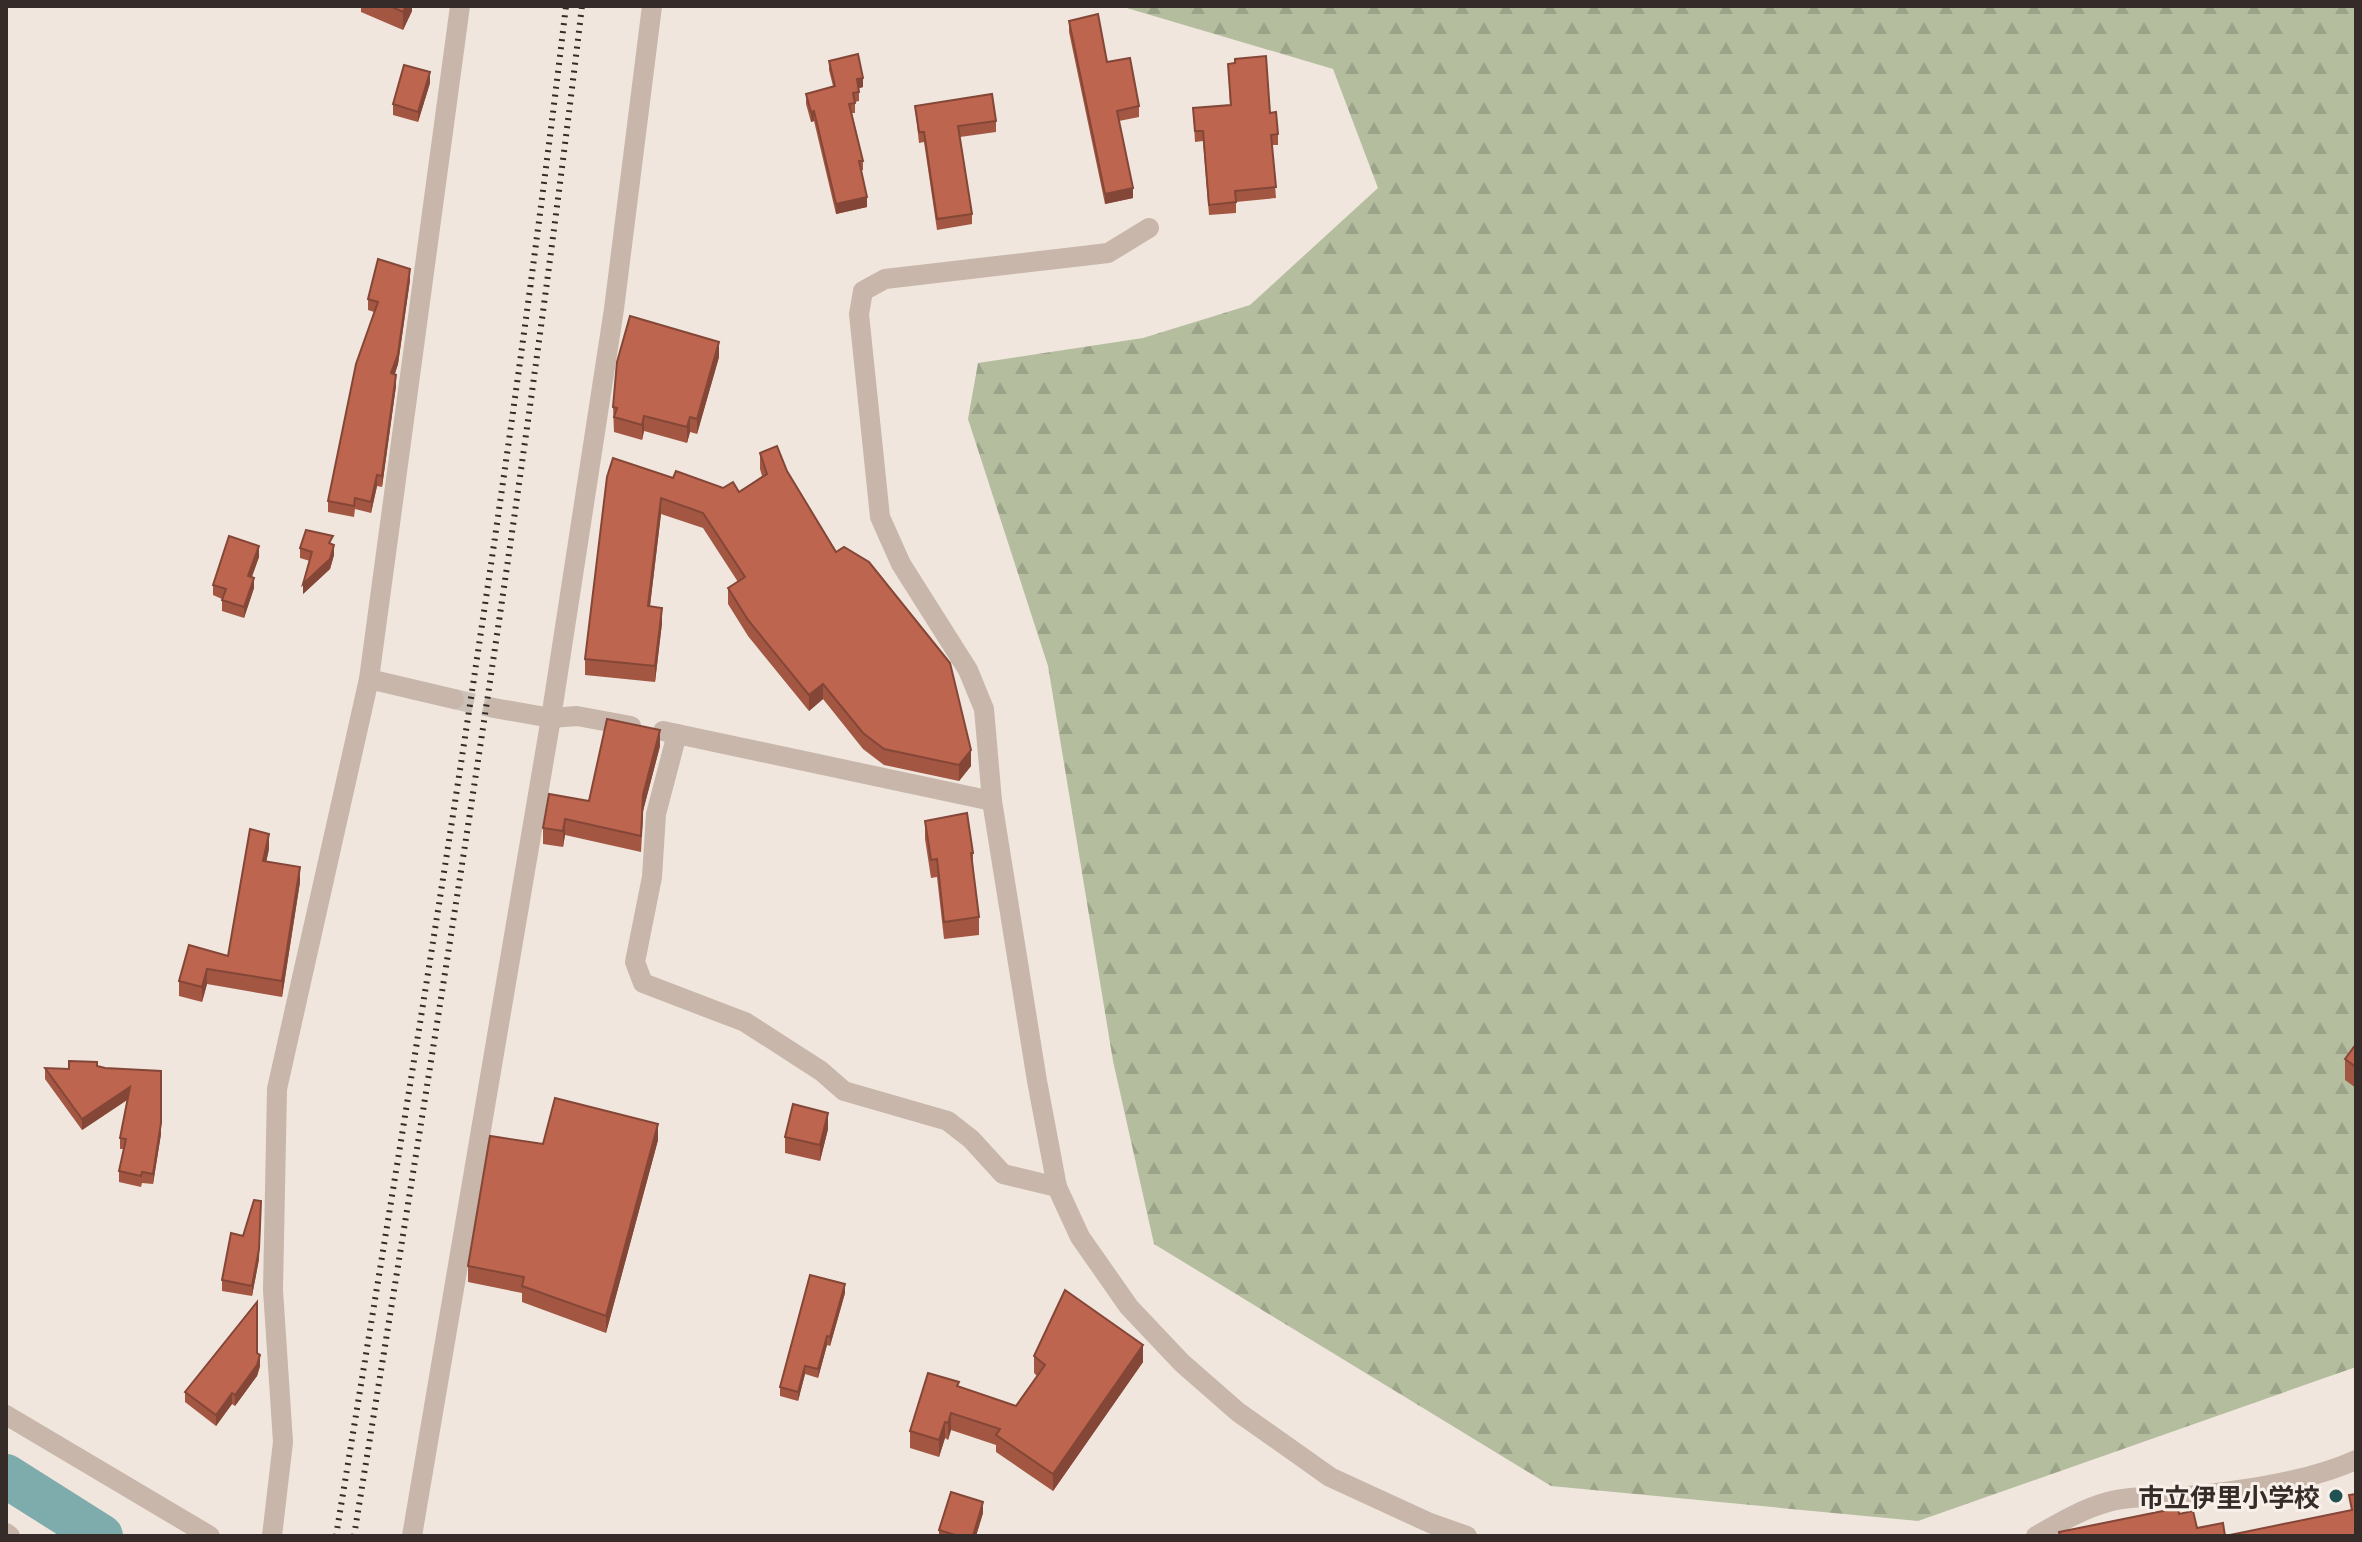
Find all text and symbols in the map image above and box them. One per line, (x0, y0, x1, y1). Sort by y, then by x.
place label: 市立伊里小学校 (2138, 1481, 2320, 1512)
marker: 市立伊里小学校 (2327, 1487, 2345, 1505)

